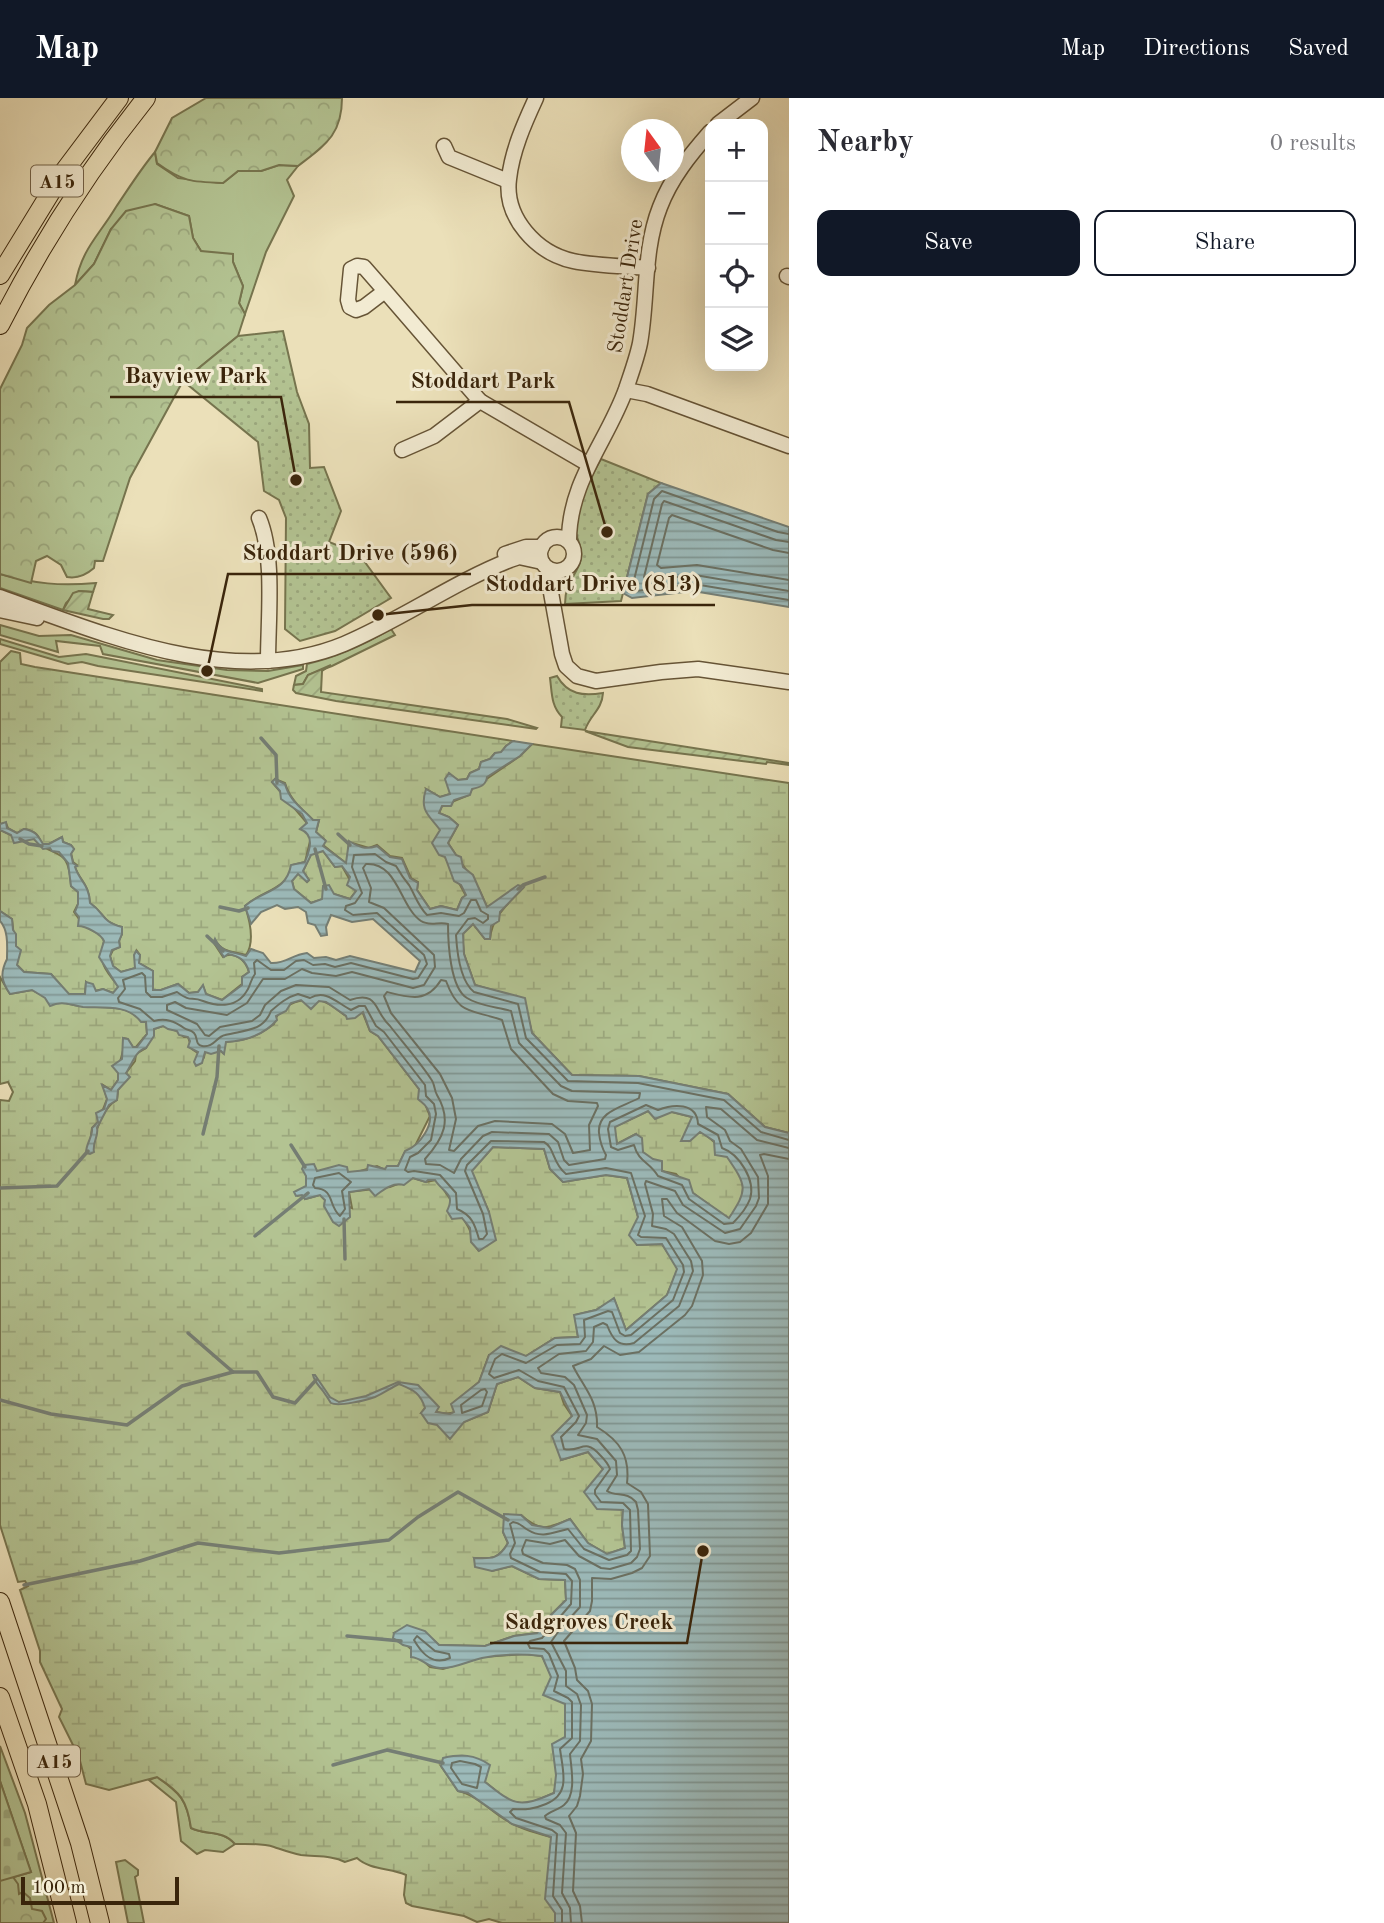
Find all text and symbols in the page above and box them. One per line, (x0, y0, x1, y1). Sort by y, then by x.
text: Map (35, 33, 99, 66)
text: Map (1061, 37, 1105, 61)
text: Directions (1143, 37, 1250, 61)
text: Saved (1288, 37, 1349, 61)
north arrow (621, 119, 684, 182)
map controls (705, 119, 768, 371)
button: + (705, 119, 768, 182)
text: Nearby (817, 128, 914, 158)
text: 0 results (1270, 132, 1356, 155)
road number: A15 (31, 166, 83, 197)
button: − (705, 182, 768, 245)
button: Save (817, 210, 1080, 276)
button: Share (1094, 210, 1356, 276)
street label: Stoddart Drive (606, 218, 647, 355)
button: locate (705, 245, 768, 308)
button: layers (705, 308, 768, 371)
callout: Bayview Park (110, 353, 281, 397)
callout: Stoddart Park (396, 358, 569, 402)
text: Bayview Park (124, 365, 268, 388)
text: Stoddart Park (410, 370, 556, 393)
callout: Stoddart Drive (596) (228, 530, 471, 574)
text: Stoddart Drive (596) (242, 542, 458, 565)
callout: Stoddart Drive (813) (472, 561, 715, 605)
text: Stoddart Drive (813) (485, 573, 701, 596)
callout: Sadgroves Creek (490, 1599, 687, 1643)
text: Sadgroves Creek (504, 1611, 674, 1634)
road number: A15 (28, 1746, 80, 1777)
scale bar (21, 1874, 178, 1906)
text: 100 m (32, 1879, 85, 1898)

